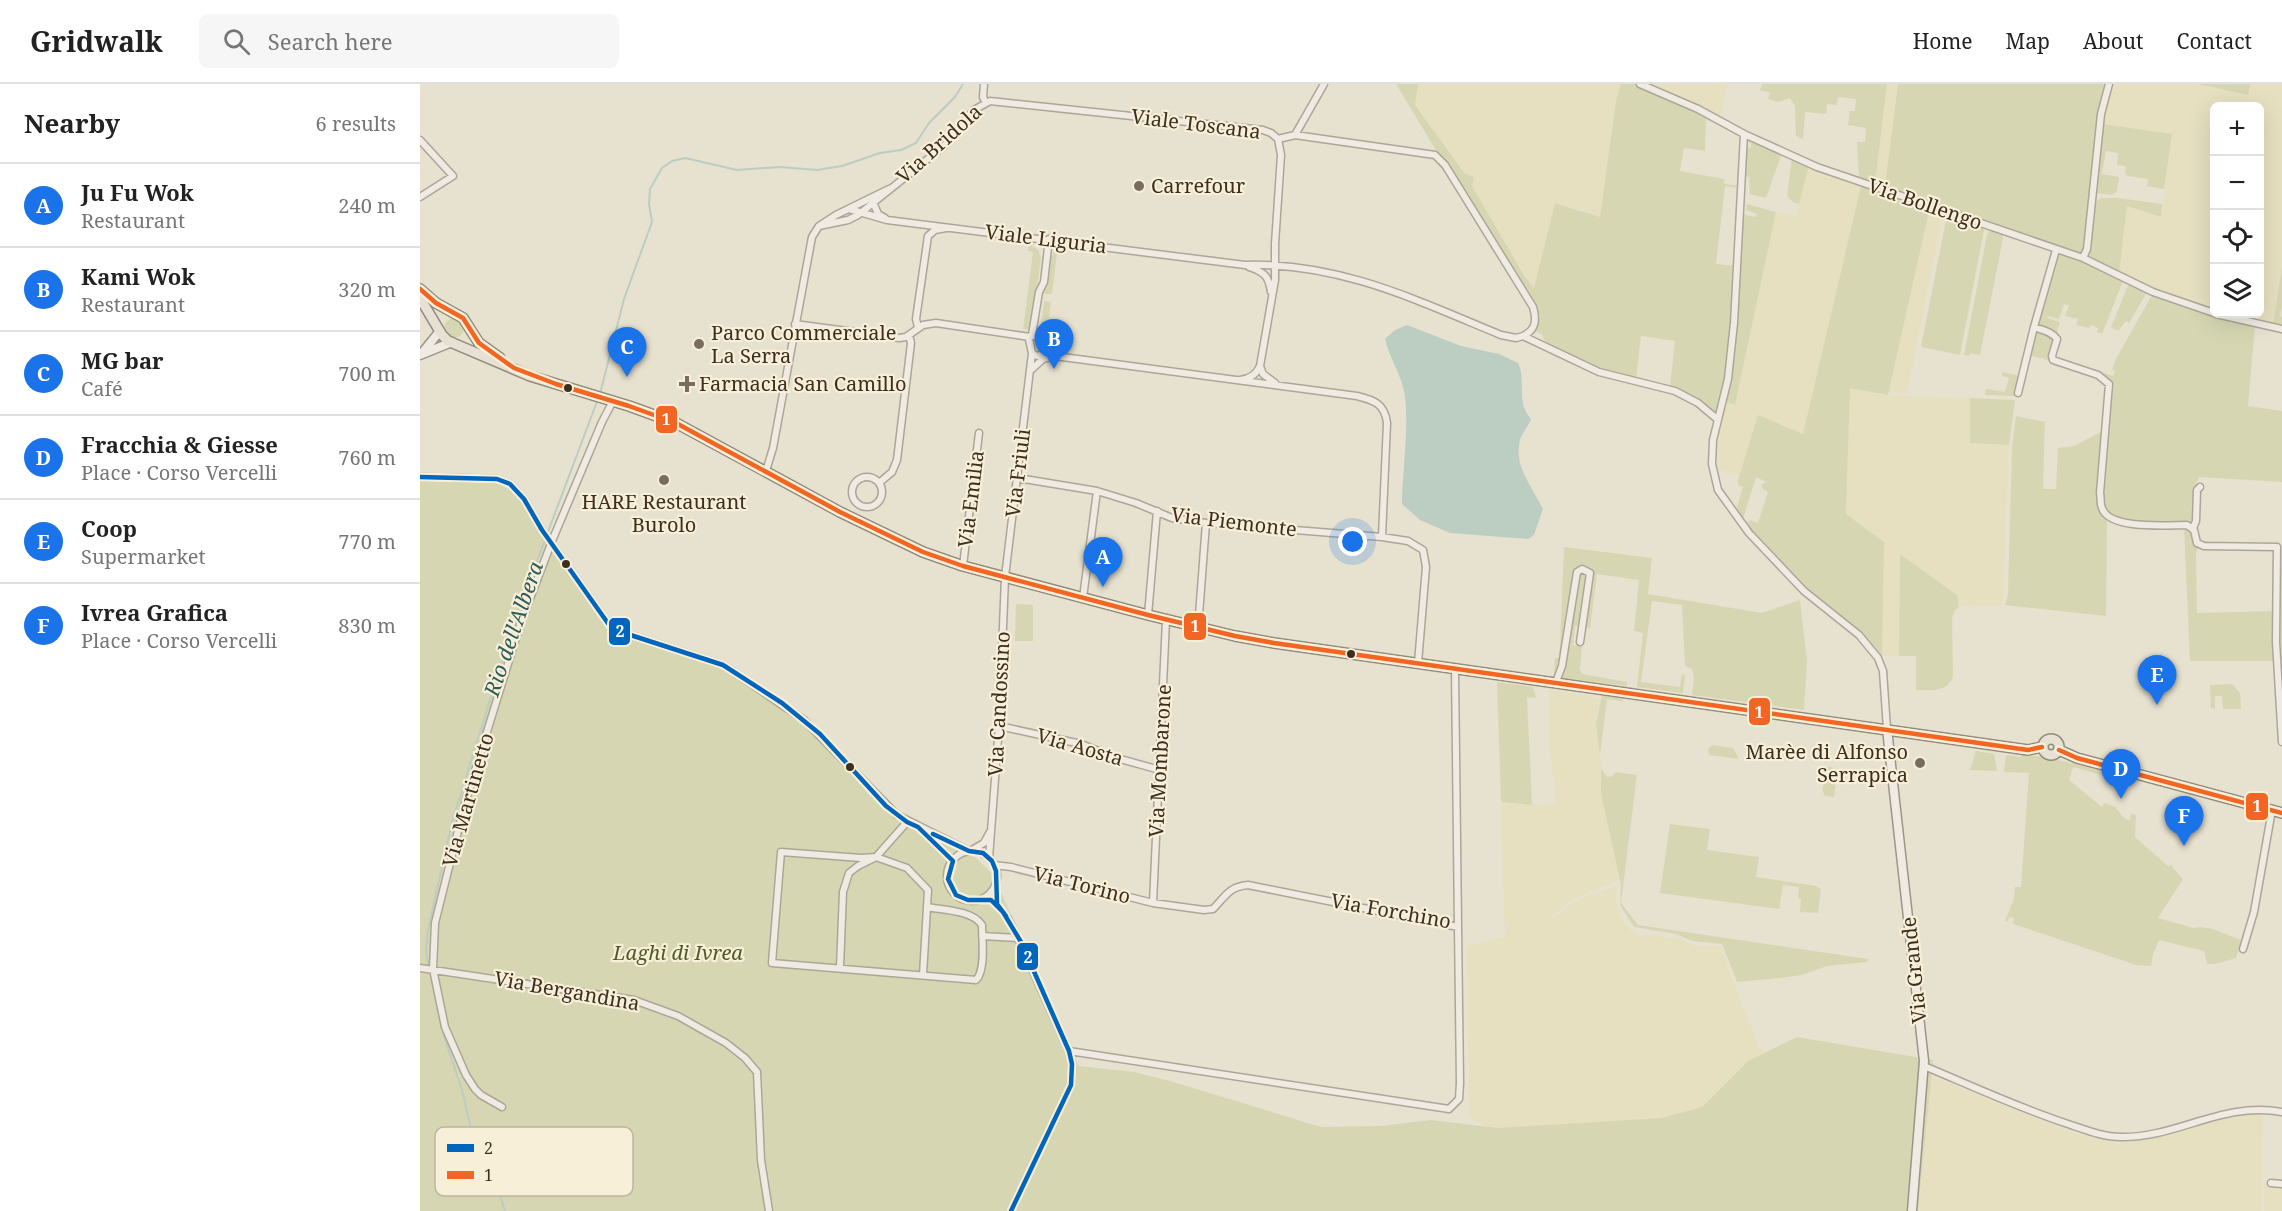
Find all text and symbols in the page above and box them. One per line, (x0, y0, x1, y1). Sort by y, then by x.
search box (199, 14, 619, 68)
text: Gridwalk (30, 22, 163, 60)
icon: search (220, 25, 253, 58)
text: Search here (268, 26, 393, 56)
text: Home (1913, 27, 1973, 55)
text: Map (2006, 27, 2050, 55)
text: About (2083, 27, 2144, 55)
text: Contact (2177, 27, 2252, 55)
street label: Via Bridola (890, 98, 987, 189)
street label: Viale Toscana (1130, 102, 1262, 145)
map controls (2210, 102, 2264, 318)
button: + (2210, 102, 2264, 156)
text: Nearby (24, 105, 120, 141)
text: 6 results (316, 110, 396, 137)
button: − (2210, 156, 2264, 210)
street label: Via Bollengo (1864, 171, 1986, 236)
place label: Carrefour (1151, 172, 1246, 199)
text: Ju Fu Wok (81, 177, 194, 207)
marker: Carrefour (1132, 179, 1146, 193)
text: A (36, 192, 51, 219)
text: 240 m (338, 192, 396, 219)
text: Restaurant (81, 207, 185, 234)
button: locate (2210, 210, 2264, 264)
street label: Viale Liguria (984, 218, 1109, 259)
text: Kami Wok (81, 261, 195, 291)
button: layers (2210, 264, 2264, 318)
text: B (37, 276, 50, 303)
text: 320 m (338, 276, 396, 303)
text: Restaurant (81, 291, 185, 318)
place label: Parco Commerciale La Serra (711, 319, 896, 369)
pin: B (1034, 320, 1074, 369)
pin: C (608, 328, 646, 377)
marker: Parco Commerciale La Serra (692, 337, 706, 351)
text: MG bar (81, 345, 164, 375)
text: C (37, 360, 50, 387)
text: 700 m (338, 360, 396, 387)
place label: Farmacia San Camillo (699, 370, 907, 397)
text: Café (81, 375, 123, 402)
marker: Farmacia San Camillo (680, 377, 694, 391)
unlabelled marker (562, 382, 574, 394)
line badge: 1 (655, 405, 678, 434)
text: 1 (661, 408, 671, 430)
street label: Via Friuli (999, 426, 1036, 519)
text: Fracchia & Giesse (81, 429, 278, 459)
text: D (36, 444, 51, 471)
text: 760 m (338, 444, 396, 471)
street label: Via Emilia (951, 449, 990, 549)
text: Place · Corso Vercelli (81, 459, 277, 486)
marker: HARE Restaurant Burolo (657, 473, 671, 487)
place label: HARE Restaurant Burolo (582, 488, 746, 538)
street label: Via Piemonte (1170, 500, 1299, 543)
text: Coop (81, 513, 137, 543)
your location (1338, 527, 1367, 556)
text: E (37, 528, 50, 555)
text: 770 m (338, 528, 396, 555)
pin: A (1084, 538, 1122, 587)
text: Supermarket (81, 543, 206, 570)
water label: Rio dell'Albera (477, 557, 550, 701)
unlabelled marker (560, 558, 572, 570)
text: Ivrea Grafica (81, 597, 228, 627)
text: F (37, 612, 50, 639)
text: 830 m (338, 612, 396, 639)
line badge: 1 (1183, 612, 1207, 641)
text: 1 (1190, 615, 1200, 637)
line badge: 2 (608, 617, 631, 646)
text: 2 (615, 620, 625, 642)
text: Place · Corso Vercelli (81, 627, 277, 654)
street label: Via Candossino (981, 631, 1016, 777)
unlabelled marker (1345, 648, 1357, 660)
pin: E (2138, 656, 2176, 705)
street label: Via Mombarone (1142, 684, 1177, 838)
line badge: 1 (1748, 697, 1771, 726)
text: 1 (1754, 701, 1764, 723)
street label: Via Aosta (1034, 721, 1127, 772)
street label: Via Martinetto (435, 730, 500, 870)
place label: Marèe di Alfonso Serrapica (1745, 738, 1908, 788)
pin: D (2102, 750, 2140, 799)
marker: Marèe di Alfonso Serrapica (1913, 756, 1927, 770)
unlabelled marker (844, 761, 856, 773)
line badge: 1 (2245, 792, 2269, 821)
text: 1 (2252, 795, 2262, 817)
pin: F (2164, 796, 2204, 846)
street label: Via Torino (1031, 859, 1134, 910)
street label: Via Forchino (1329, 887, 1453, 934)
street label: Via Grande (1894, 916, 1933, 1025)
park label: Laghi di Ivrea (612, 939, 743, 966)
line badge: 2 (1016, 942, 1039, 971)
text: 2 (1023, 946, 1033, 968)
street label: Via Bergandina (492, 964, 642, 1017)
legend (435, 1127, 633, 1196)
text: 2 (484, 1137, 493, 1159)
text: 1 (484, 1164, 493, 1186)

